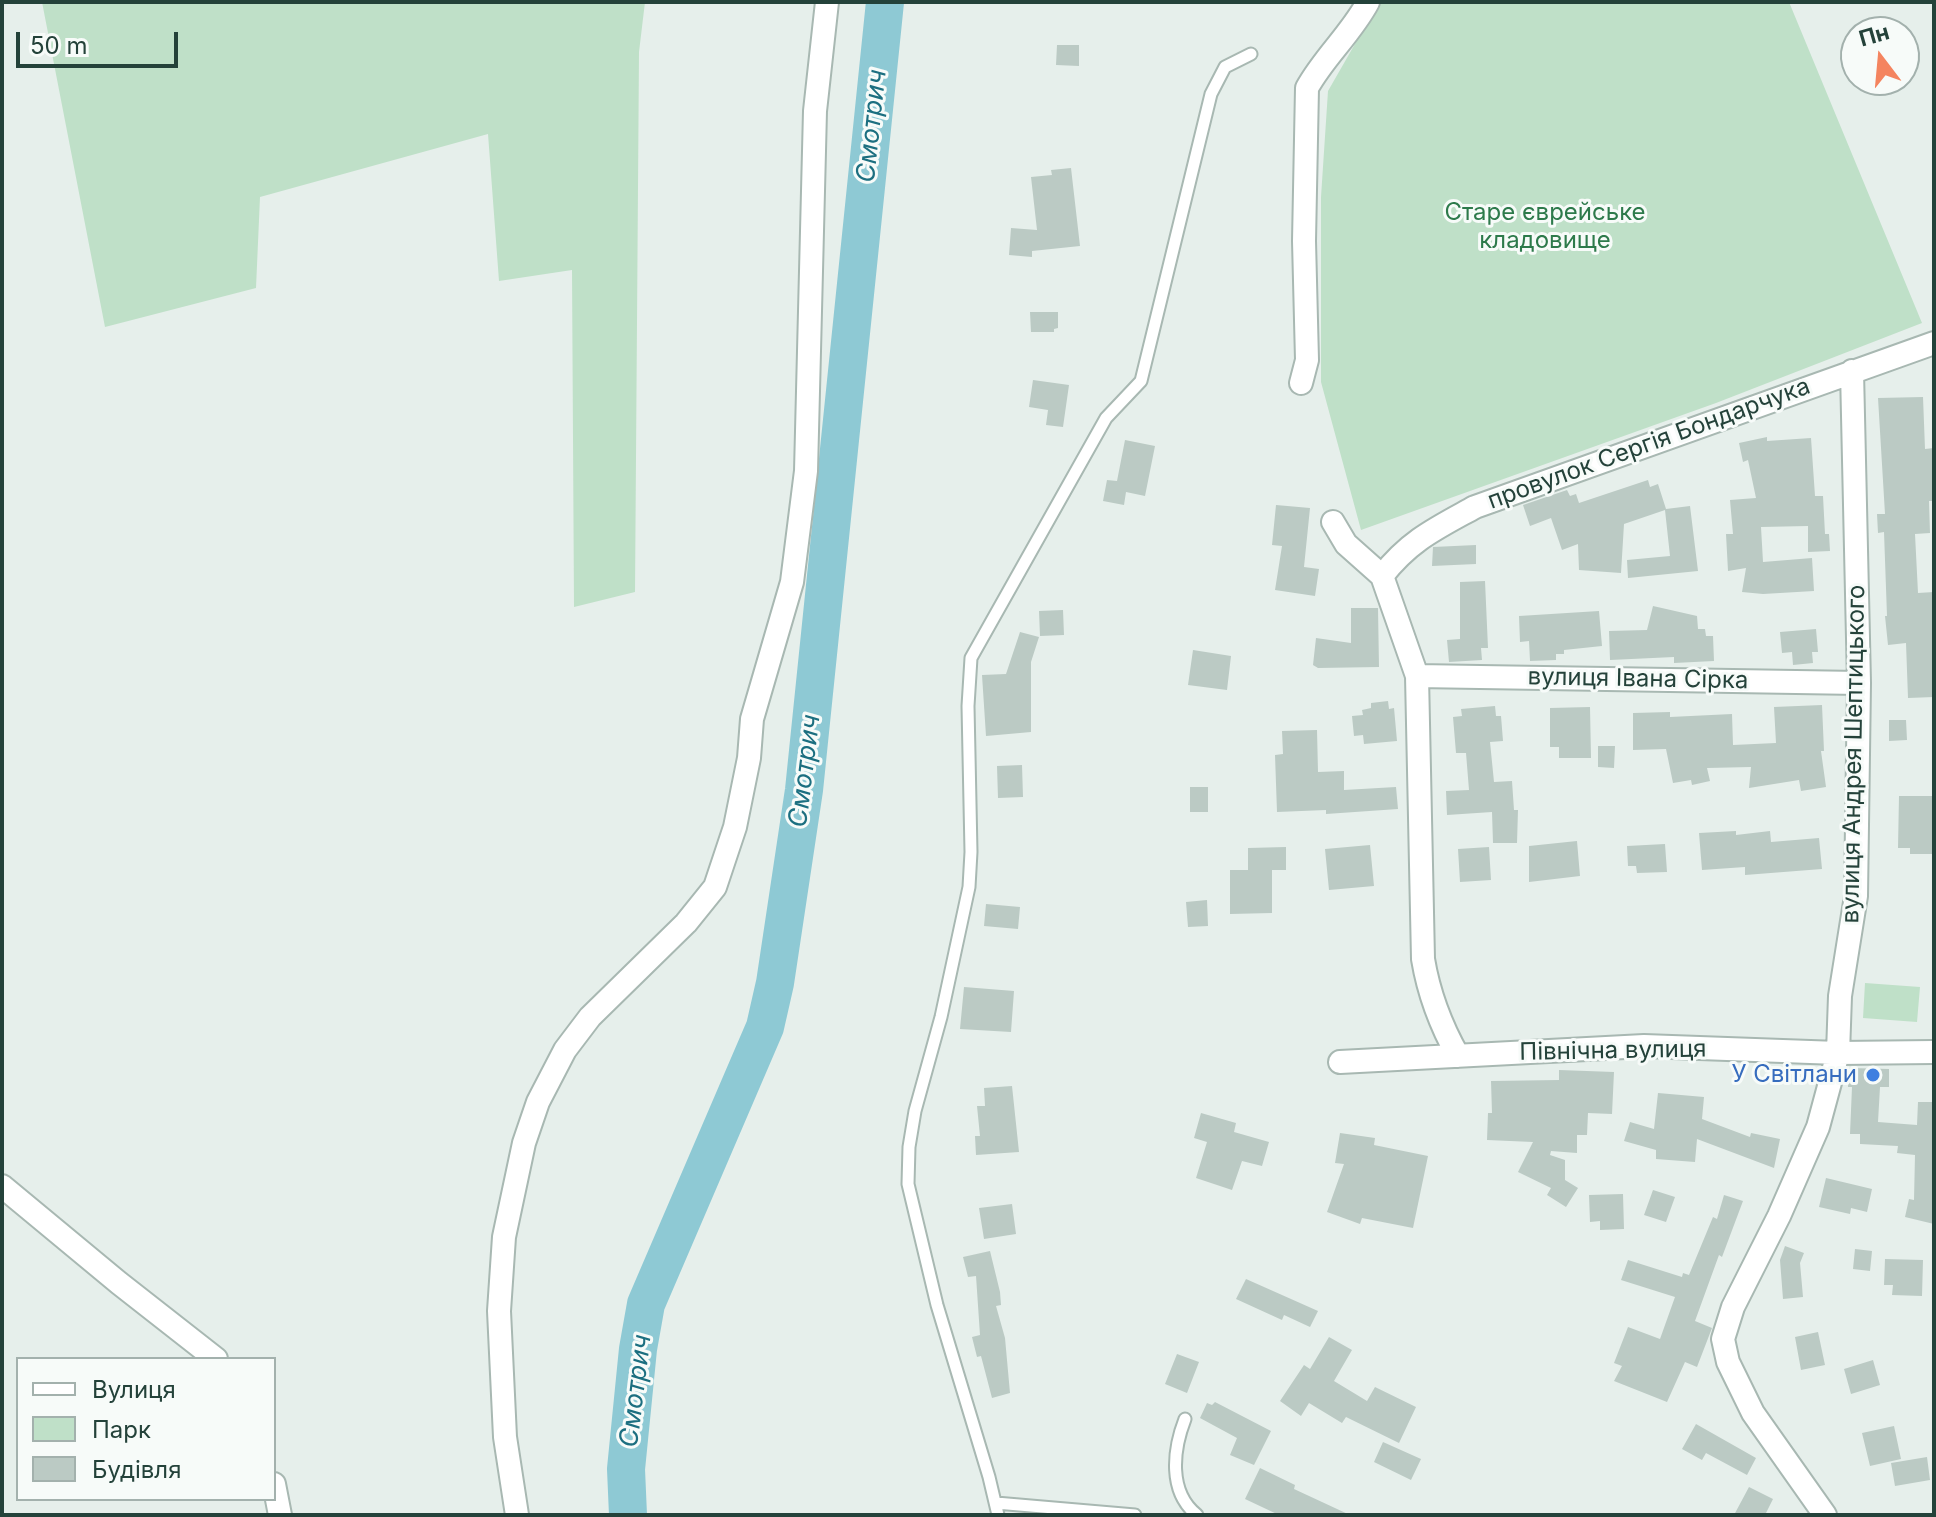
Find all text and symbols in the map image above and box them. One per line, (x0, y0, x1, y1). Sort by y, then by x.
scale bar (20, 16, 182, 66)
north arrow (1840, 16, 1920, 96)
text: Пн (1856, 18, 1892, 52)
text: 50 m (30, 31, 88, 60)
water label: Смотрич (851, 68, 893, 184)
park label: Старе єврейське кладовище (1444, 199, 1646, 255)
street label: провулок Сергія Бондарчука (1484, 372, 1814, 516)
street label: вулиця Андрея Шептицького (1837, 584, 1871, 924)
street label: вулиця Івана Сірка (1527, 663, 1749, 695)
water label: Смотрич (783, 713, 827, 829)
street label: Північна вулиця (1519, 1035, 1707, 1067)
place label: У Світлани (1731, 1061, 1857, 1089)
marker: У Світлани (1864, 1066, 1882, 1084)
water label: Смотрич (614, 1333, 658, 1449)
legend (16, 1357, 276, 1501)
text: Вулиця (92, 1375, 176, 1404)
text: Парк (92, 1415, 151, 1444)
text: Будівля (92, 1455, 181, 1484)

